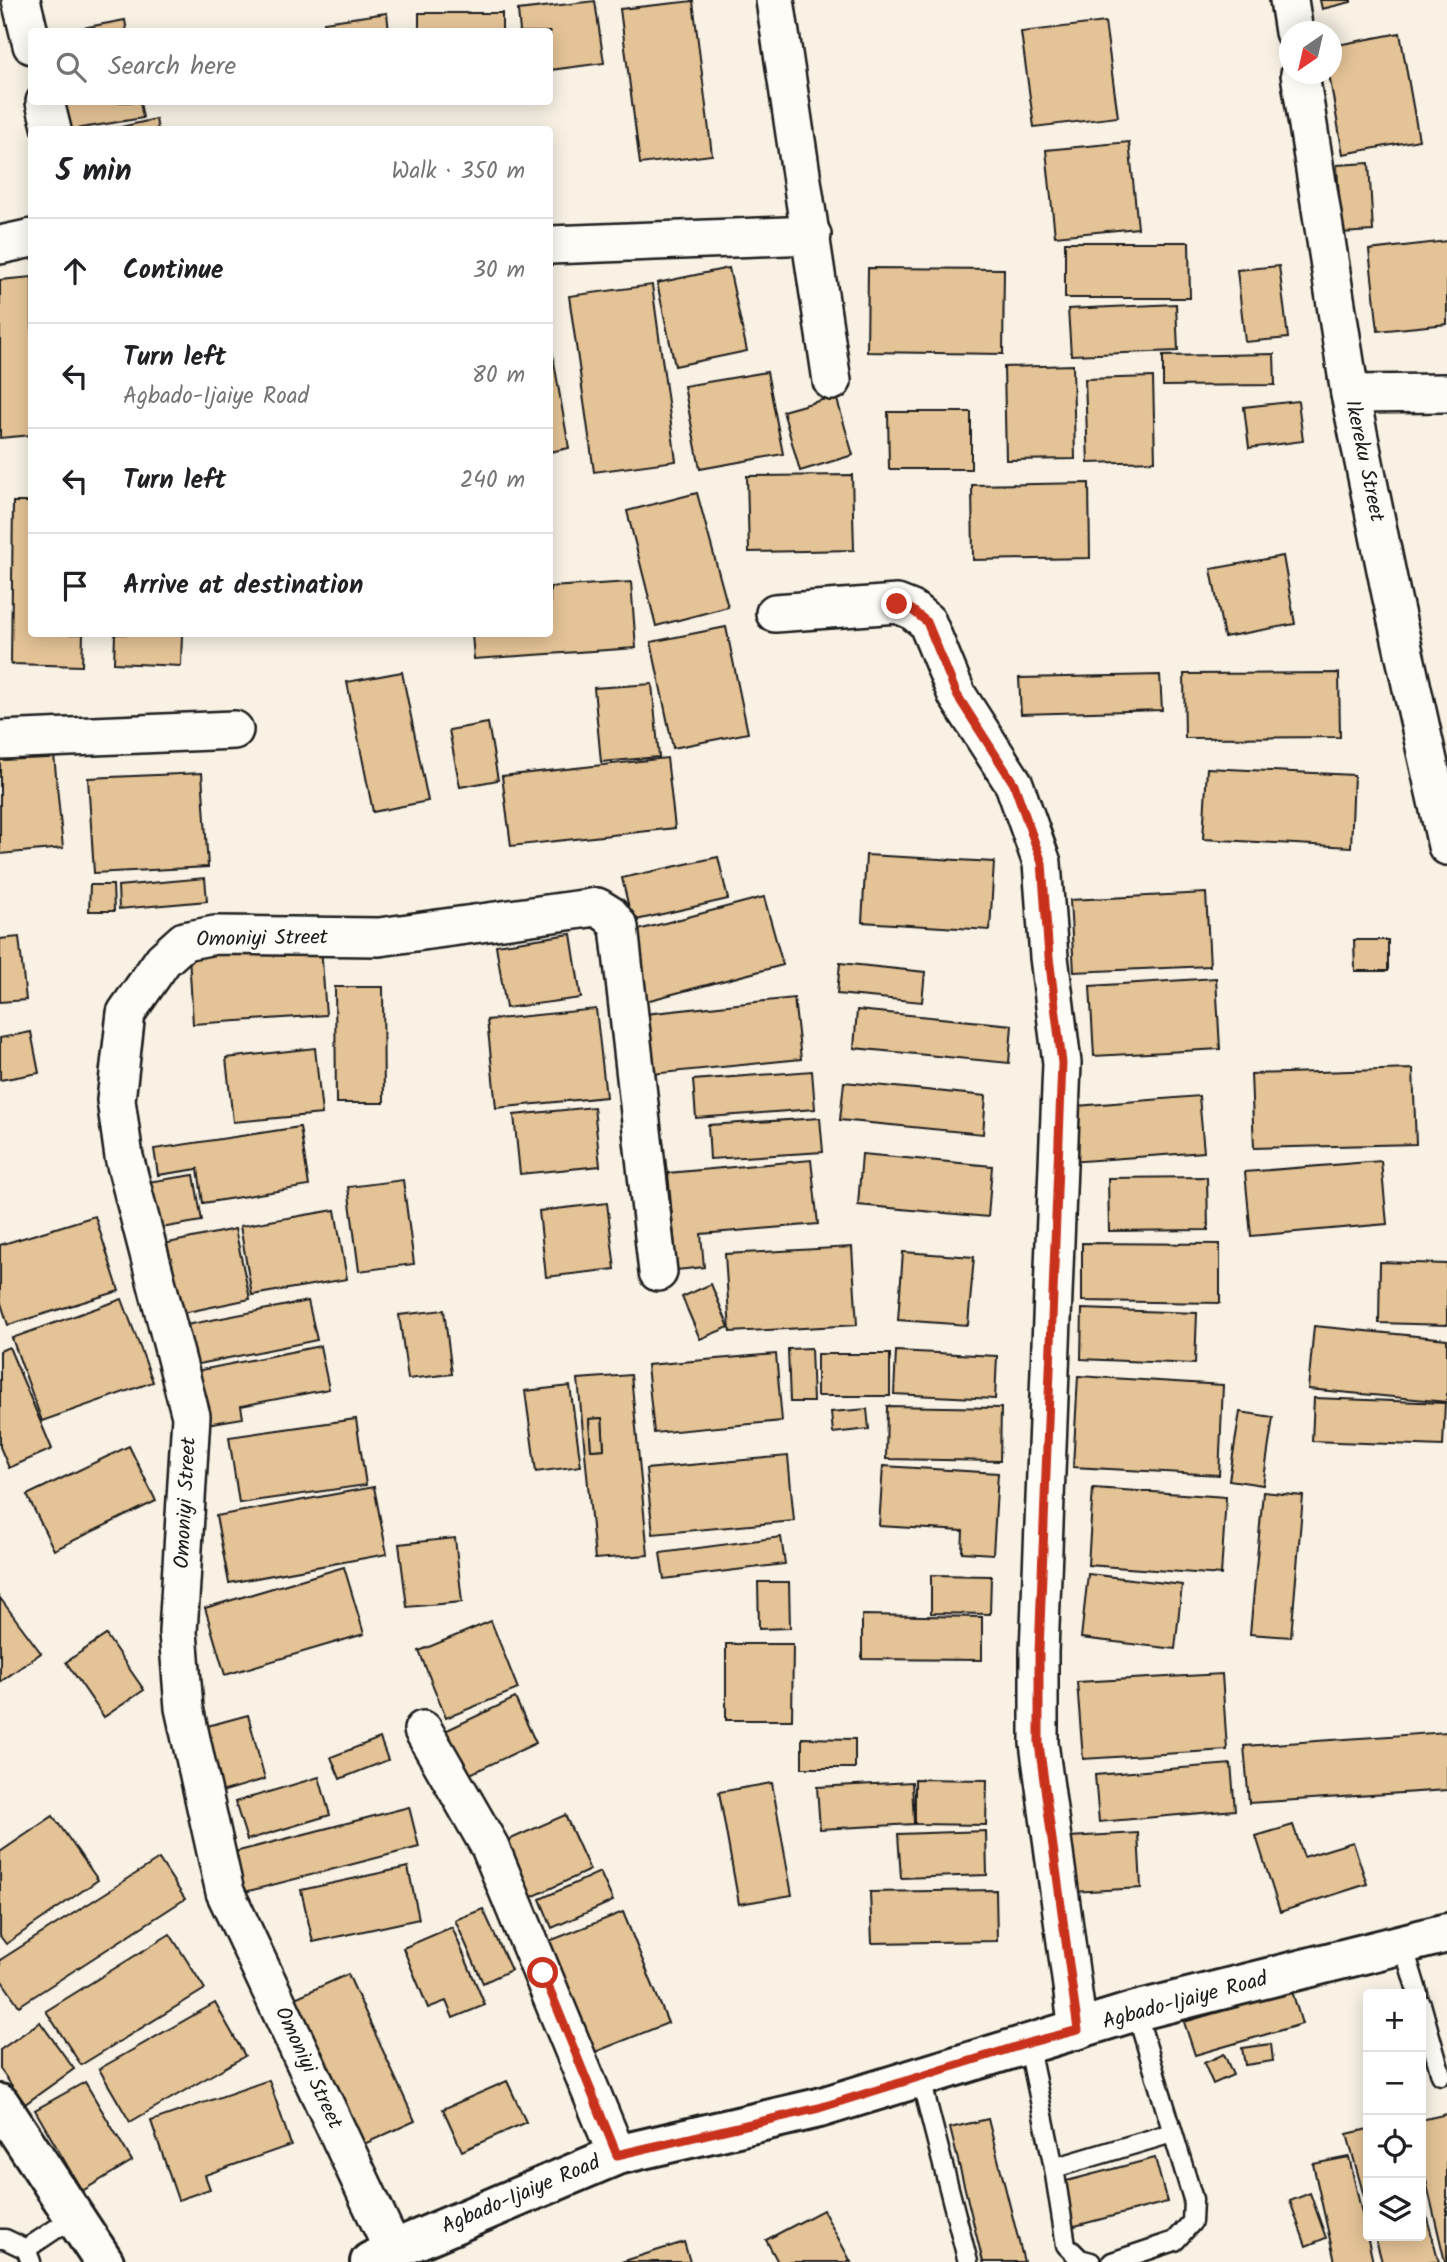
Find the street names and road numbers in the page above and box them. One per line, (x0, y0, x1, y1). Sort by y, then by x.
street label: Ikereku Street (1335, 397, 1393, 526)
street label: Omoniyi Street (196, 921, 329, 957)
street label: Omoniyi Street (166, 1435, 206, 1570)
street label: Agbado-Ijaiye Road (1099, 1963, 1272, 2039)
street label: Omoniyi Street (265, 2001, 351, 2135)
street label: Agbado-Ijaiye Road (436, 2146, 606, 2243)

